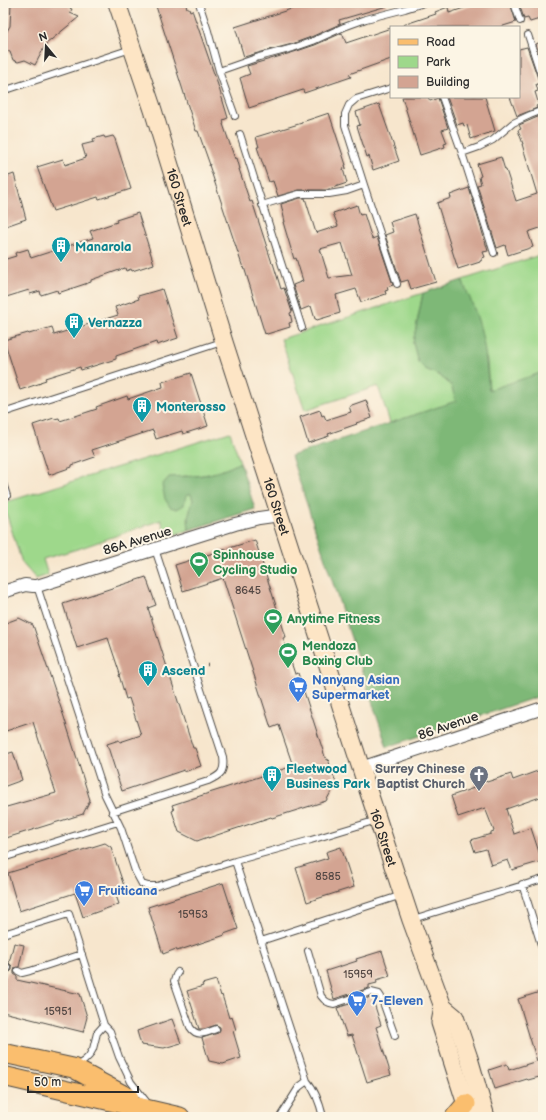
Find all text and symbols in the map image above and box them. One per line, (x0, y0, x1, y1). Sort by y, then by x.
north arrow (26, 26, 66, 66)
legend (390, 26, 520, 98)
text: N (37, 30, 49, 44)
text: Road (426, 35, 455, 50)
text: Park (426, 55, 450, 70)
text: Building (426, 75, 470, 90)
street label: 160 Street (162, 167, 195, 228)
building icon: Manarola (50, 235, 72, 263)
place label: Manarola (75, 239, 131, 255)
building icon: Vernazza (63, 311, 85, 339)
place label: Vernazza (88, 315, 142, 331)
building icon: Monterosso (131, 395, 153, 423)
place label: Monterosso (156, 399, 226, 415)
street label: 160 Street (259, 476, 293, 537)
street label: 86A Avenue (101, 523, 174, 559)
place label: Spinhouse Cycling Studio (213, 547, 297, 578)
sports icon: Spinhouse Cycling Studio (188, 550, 210, 578)
house number: 8645 (235, 584, 261, 597)
sports icon: Anytime Fitness (262, 607, 284, 635)
place label: Anytime Fitness (286, 611, 380, 627)
place label: Mendoza Boxing Club (302, 638, 373, 669)
sports icon: Mendoza Boxing Club (277, 641, 299, 669)
building icon: Ascend (137, 659, 159, 687)
place label: Ascend (161, 663, 205, 679)
place label: Nanyang Asian Supermarket (312, 672, 400, 703)
supermarket icon: Nanyang Asian Supermarket (287, 675, 309, 703)
street label: 86 Avenue (416, 708, 481, 744)
place label: Fleetwood Business Park (286, 761, 370, 792)
place label: Surrey Chinese Baptist Church (375, 761, 466, 792)
building icon: Fleetwood Business Park (261, 764, 283, 792)
church icon: Surrey Chinese Baptist Church (468, 764, 490, 792)
street label: 160 Street (366, 807, 400, 869)
house number: 8585 (315, 870, 341, 883)
supermarket icon: Fruiticana (73, 879, 95, 907)
place label: Fruiticana (98, 883, 158, 899)
house number: 15953 (178, 908, 208, 921)
house number: 15959 (343, 968, 373, 981)
supermarket icon: 7-Eleven (346, 989, 368, 1017)
place label: 7-Eleven (371, 993, 423, 1009)
house number: 15951 (44, 1005, 72, 1018)
scale bar (28, 1068, 138, 1094)
text: 50 m (34, 1075, 61, 1090)

